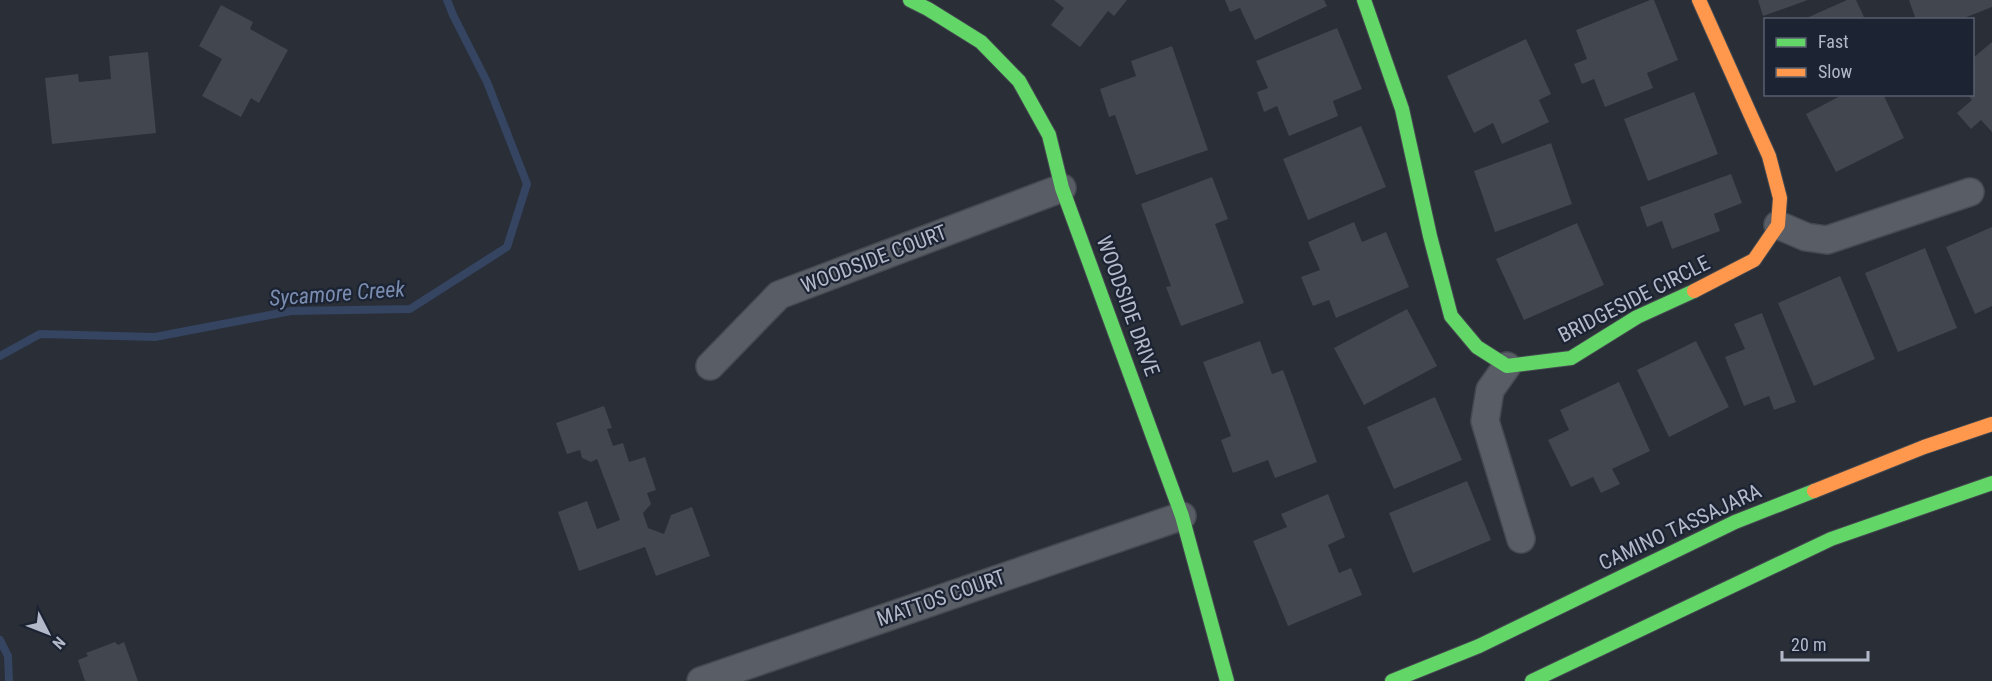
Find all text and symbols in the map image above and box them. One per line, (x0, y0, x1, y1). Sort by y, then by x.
legend (1764, 18, 1974, 96)
text: Fast (1818, 31, 1849, 52)
text: Slow (1818, 61, 1853, 82)
street label: WOODSIDE COURT (798, 220, 950, 298)
street label: WOODSIDE DRIVE (1092, 233, 1164, 379)
street label: BRIDGESIDE CIRCLE (1554, 250, 1714, 348)
water label: Sycamore Creek (268, 276, 406, 311)
street label: CAMINO TASSAJARA (1595, 479, 1765, 575)
street label: MATTOS COURT (874, 565, 1009, 631)
north arrow (18, 603, 78, 663)
scale bar (1782, 624, 1868, 662)
text: N (48, 633, 69, 653)
text: 20 m (1791, 634, 1826, 655)

